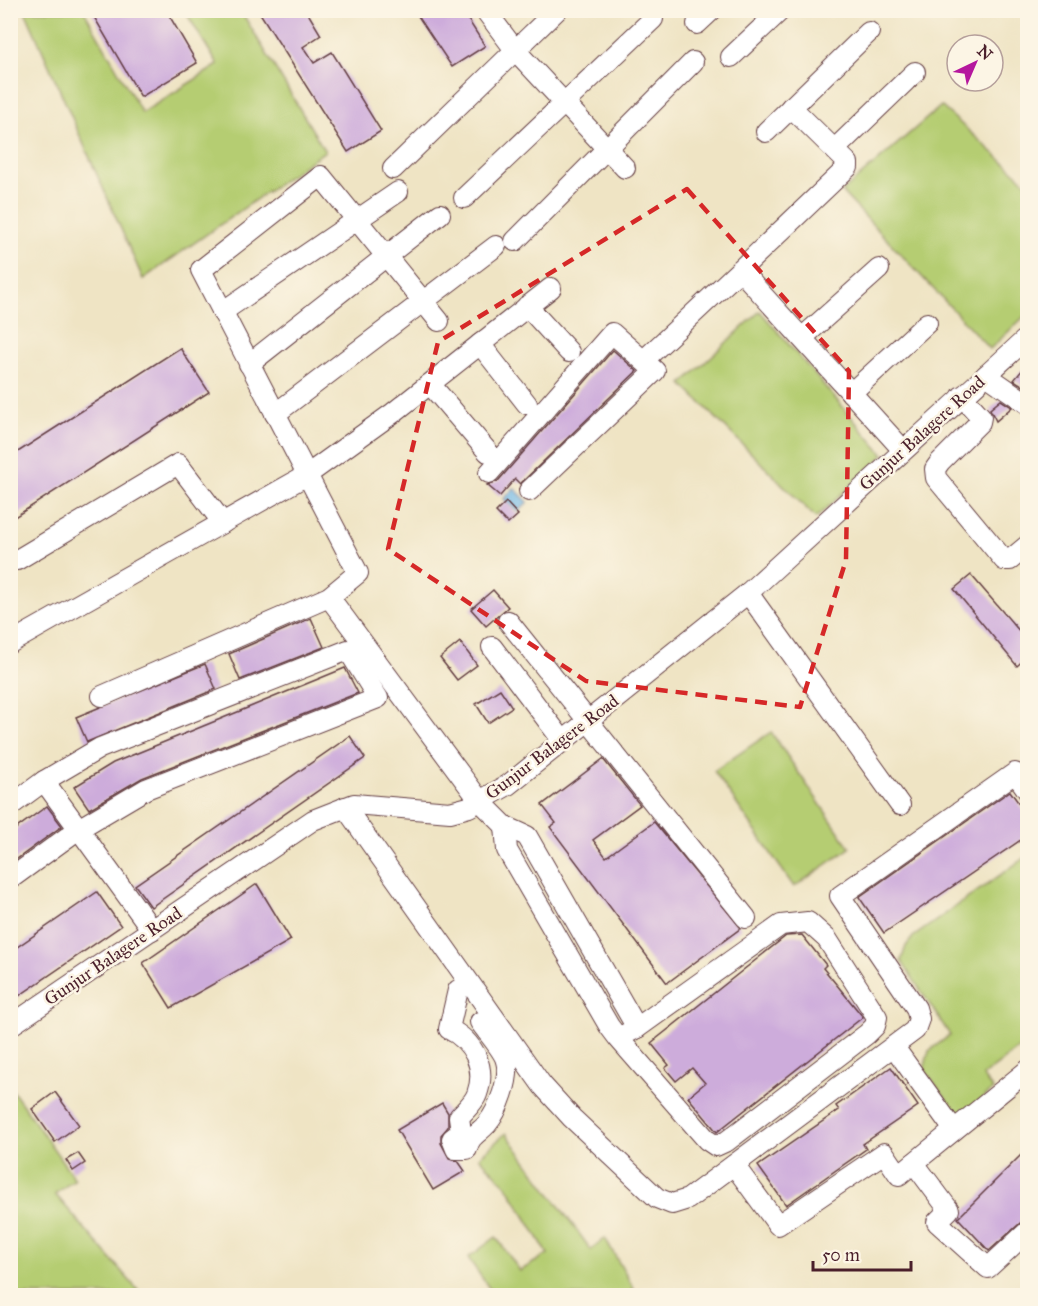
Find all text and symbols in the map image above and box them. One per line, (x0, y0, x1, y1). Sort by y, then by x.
north arrow (945, 33, 1005, 93)
text: N (974, 41, 997, 64)
street label: Gunjur Balagere Road (855, 371, 990, 496)
street label: Gunjur Balagere Road (481, 690, 624, 805)
street label: Gunjur Balagere Road (40, 902, 187, 1011)
scale bar (813, 1234, 910, 1272)
text: 50 m (822, 1244, 860, 1266)

